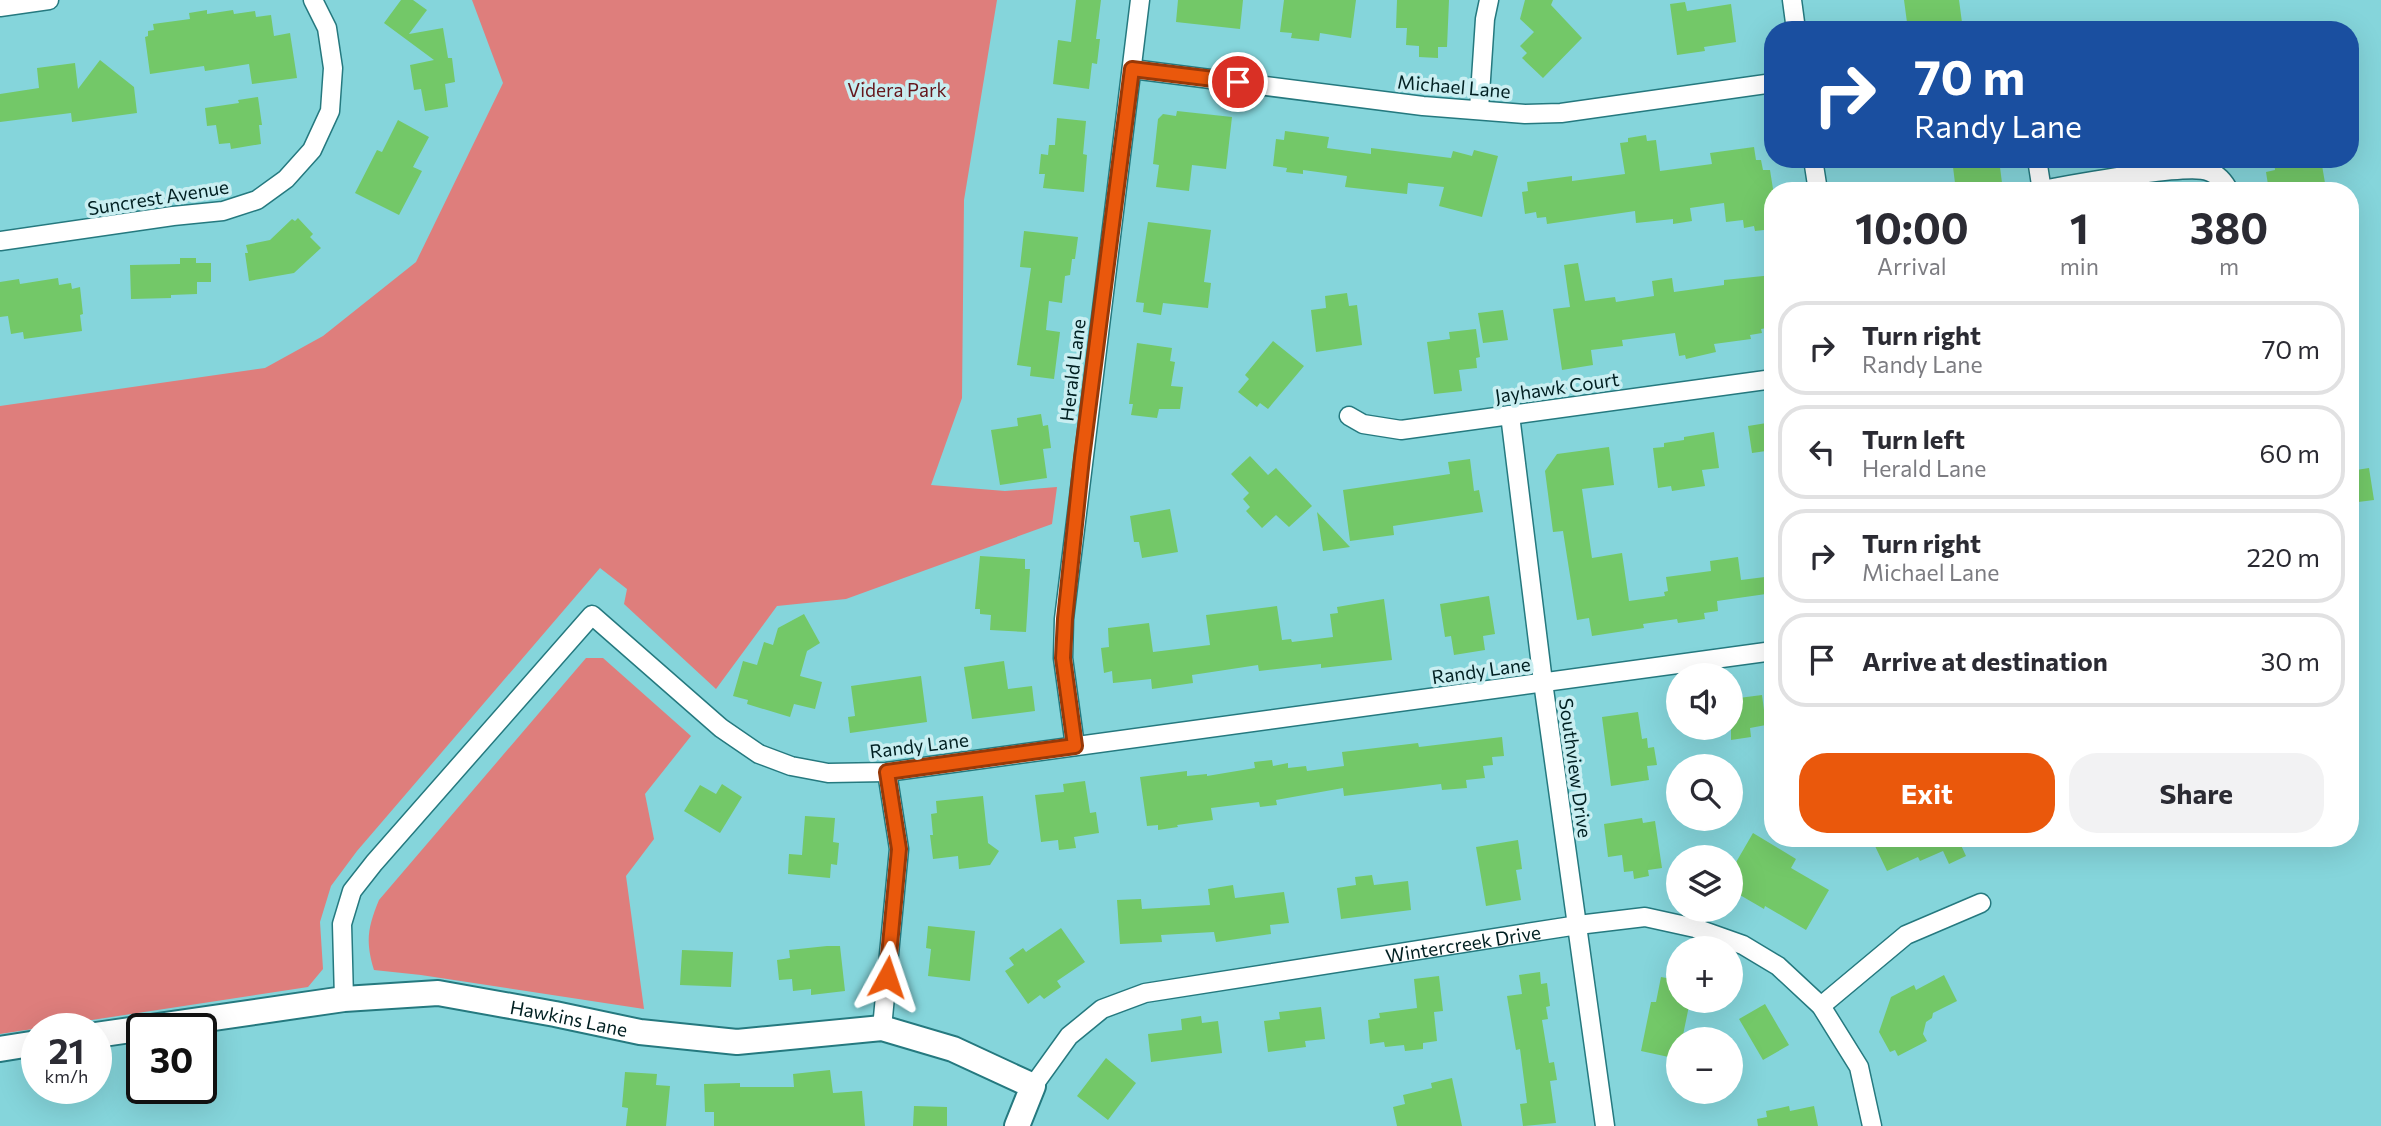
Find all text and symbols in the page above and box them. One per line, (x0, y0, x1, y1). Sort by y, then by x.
text: 70 m (1914, 45, 2025, 105)
icon: right (1799, 49, 1890, 140)
pin (1208, 52, 1268, 112)
icon: arrive (1219, 63, 1257, 101)
street label: Michael Lane (1396, 70, 1512, 102)
park label: Videra Park (847, 78, 947, 101)
text: Randy Lane (1914, 105, 2082, 145)
street label: Suncrest Avenue (86, 174, 230, 220)
text: 10:00 (1855, 201, 1969, 253)
text: 1 (2070, 201, 2089, 253)
text: 380 (2190, 201, 2268, 253)
text: Arrival (1877, 252, 1947, 280)
text: min (2060, 252, 2099, 280)
text: m (2219, 252, 2239, 280)
street label: Herald Lane (1054, 318, 1090, 422)
text: Turn right (1862, 319, 1981, 350)
icon: right (1803, 329, 1841, 367)
text: 70 m (2262, 333, 2320, 364)
text: Randy Lane (1862, 350, 1983, 378)
street label: Jayhawk Court (1493, 367, 1621, 407)
text: Turn left (1862, 423, 1965, 454)
icon: left (1803, 433, 1841, 471)
text: 60 m (2260, 437, 2320, 468)
text: Herald Lane (1862, 454, 1986, 482)
text: Turn right (1862, 527, 1981, 558)
icon: right (1803, 537, 1841, 575)
text: 220 m (2247, 541, 2320, 572)
text: Michael Lane (1862, 558, 1999, 586)
icon: arrive (1803, 641, 1841, 679)
text: Arrive at destination (1862, 645, 2108, 676)
text: 30 m (2261, 645, 2320, 676)
street label: Randy Lane (1430, 652, 1532, 688)
map controls (1666, 663, 1743, 1104)
button: sound (1666, 663, 1743, 740)
street label: Southview Drive (1555, 697, 1597, 839)
street label: Randy Lane (868, 728, 970, 762)
button: Exit (1799, 753, 2055, 833)
button: Share (2069, 753, 2324, 833)
button: search (1666, 754, 1743, 831)
button: layers (1666, 845, 1743, 922)
street label: Wintercreek Drive (1384, 920, 1542, 967)
button: + (1666, 936, 1743, 1013)
position arrow (850, 940, 924, 1014)
street label: Hawkins Lane (508, 995, 630, 1041)
speed limit sign: 30 (126, 1013, 217, 1104)
button: − (1666, 1027, 1743, 1104)
text: 21 (49, 1028, 84, 1071)
text: km/h (45, 1065, 88, 1087)

